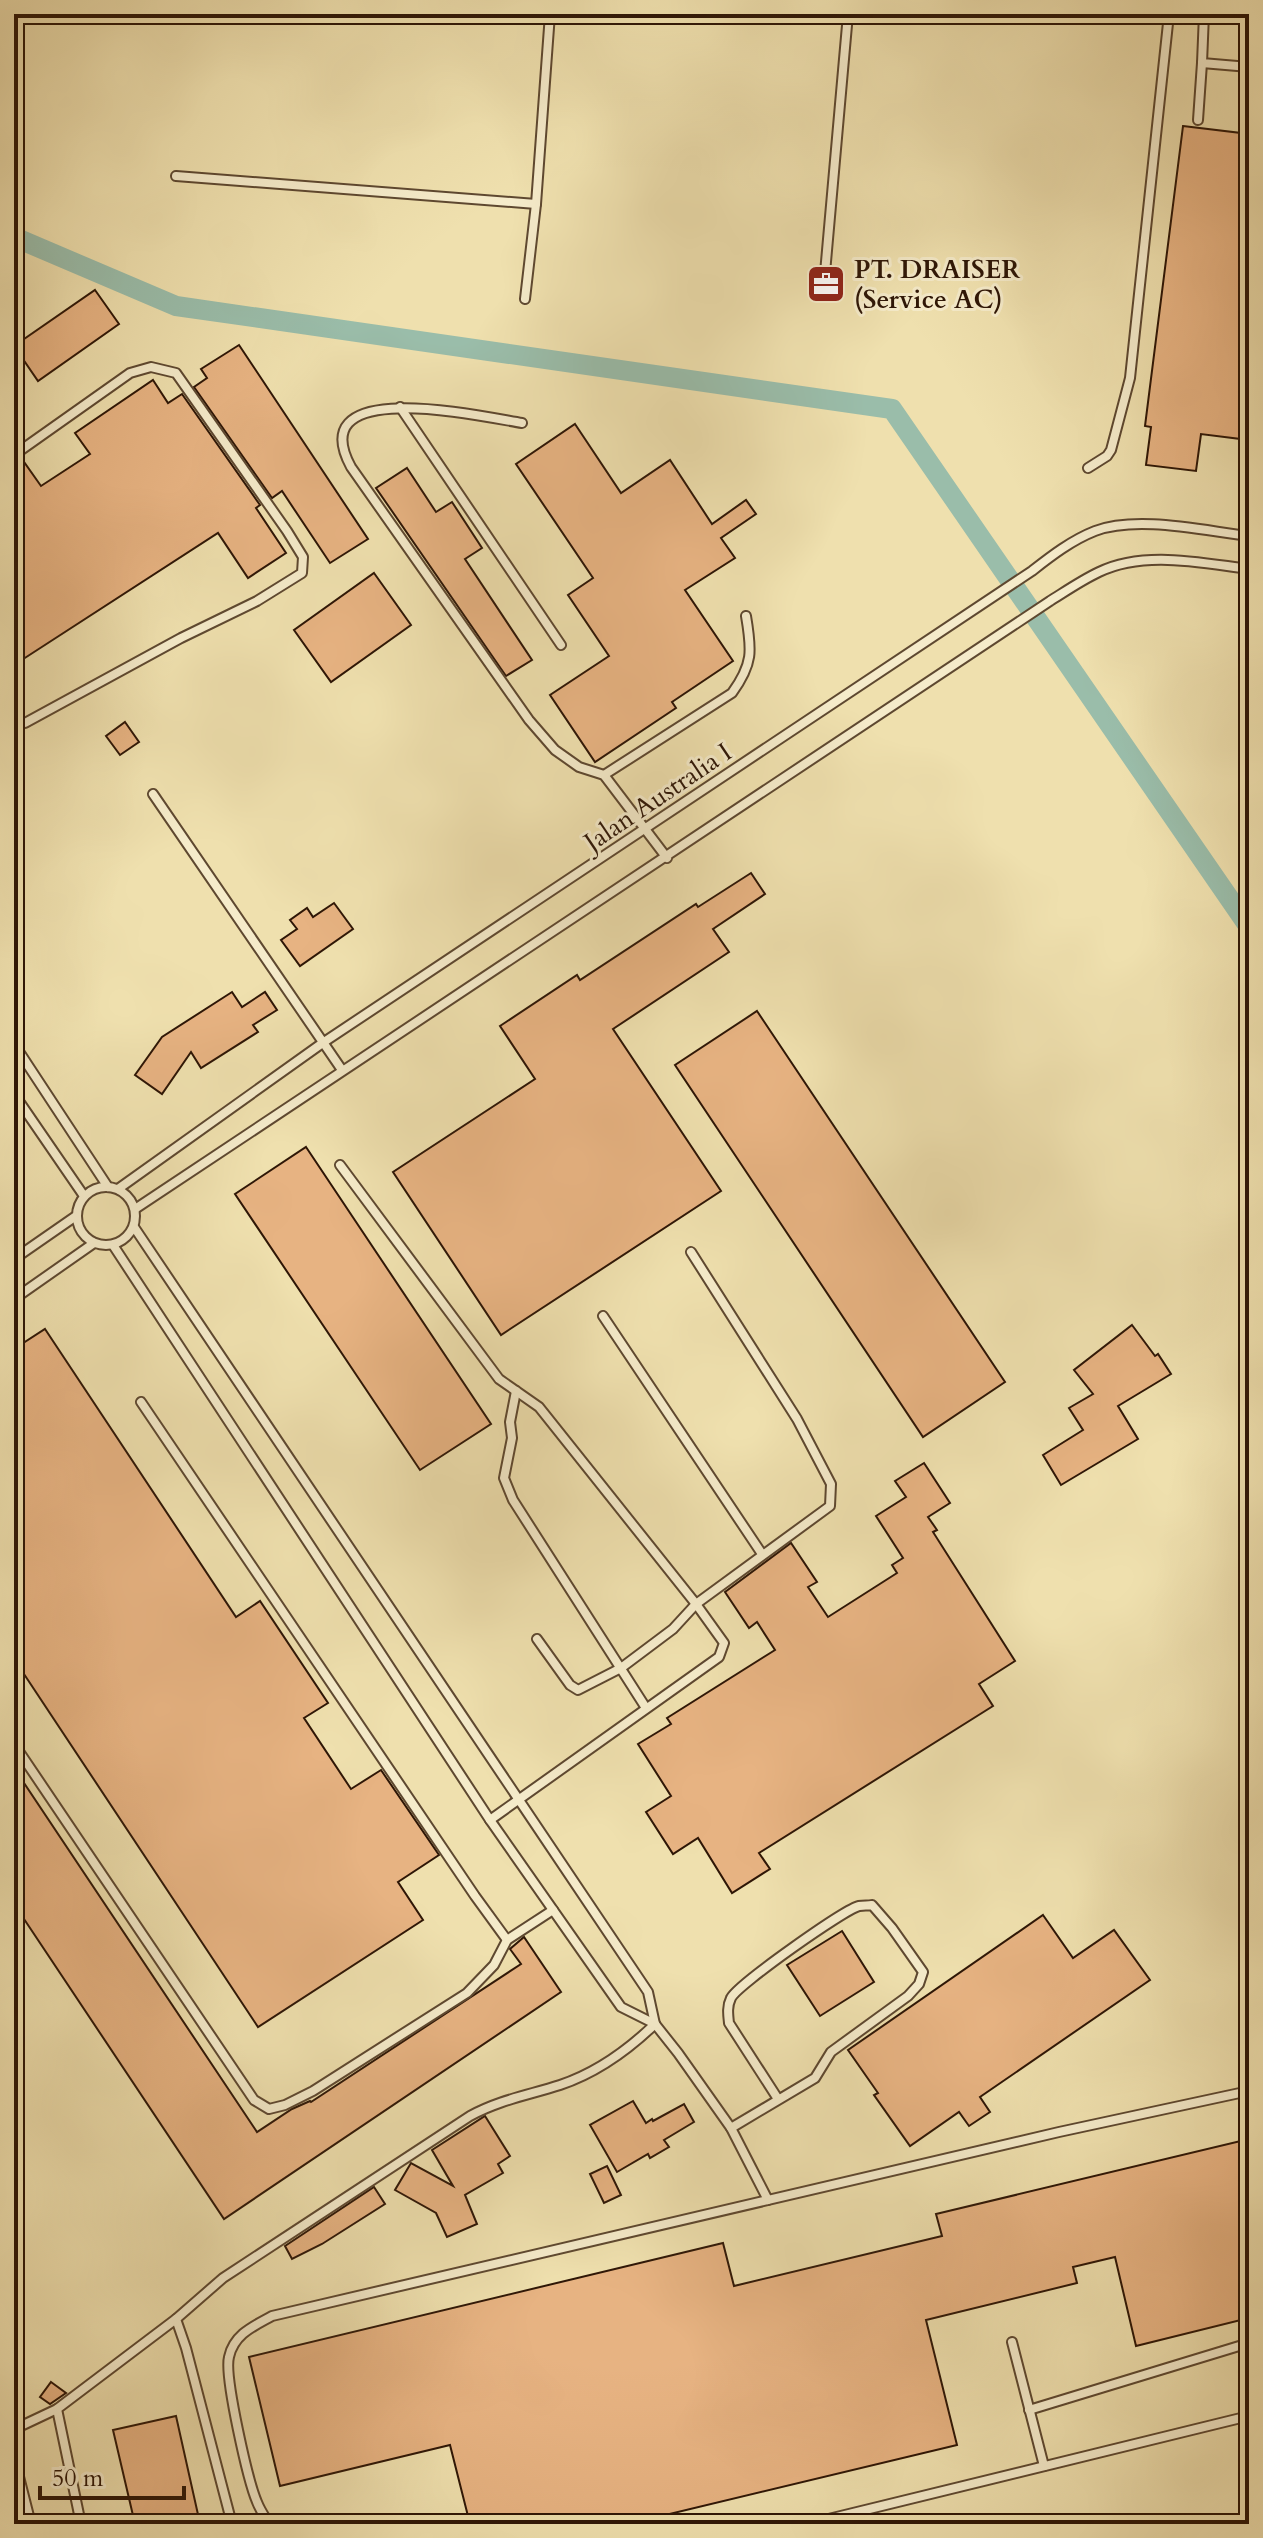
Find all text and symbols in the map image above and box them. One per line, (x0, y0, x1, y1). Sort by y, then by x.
place label: PT. DRAISER (Service AC) (854, 252, 1021, 317)
office icon: PT. DRAISER (Service AC) (805, 263, 847, 305)
street label: Jalan Australia I (574, 735, 739, 862)
scale bar (40, 2450, 184, 2500)
text: 50 m (52, 2462, 104, 2495)

